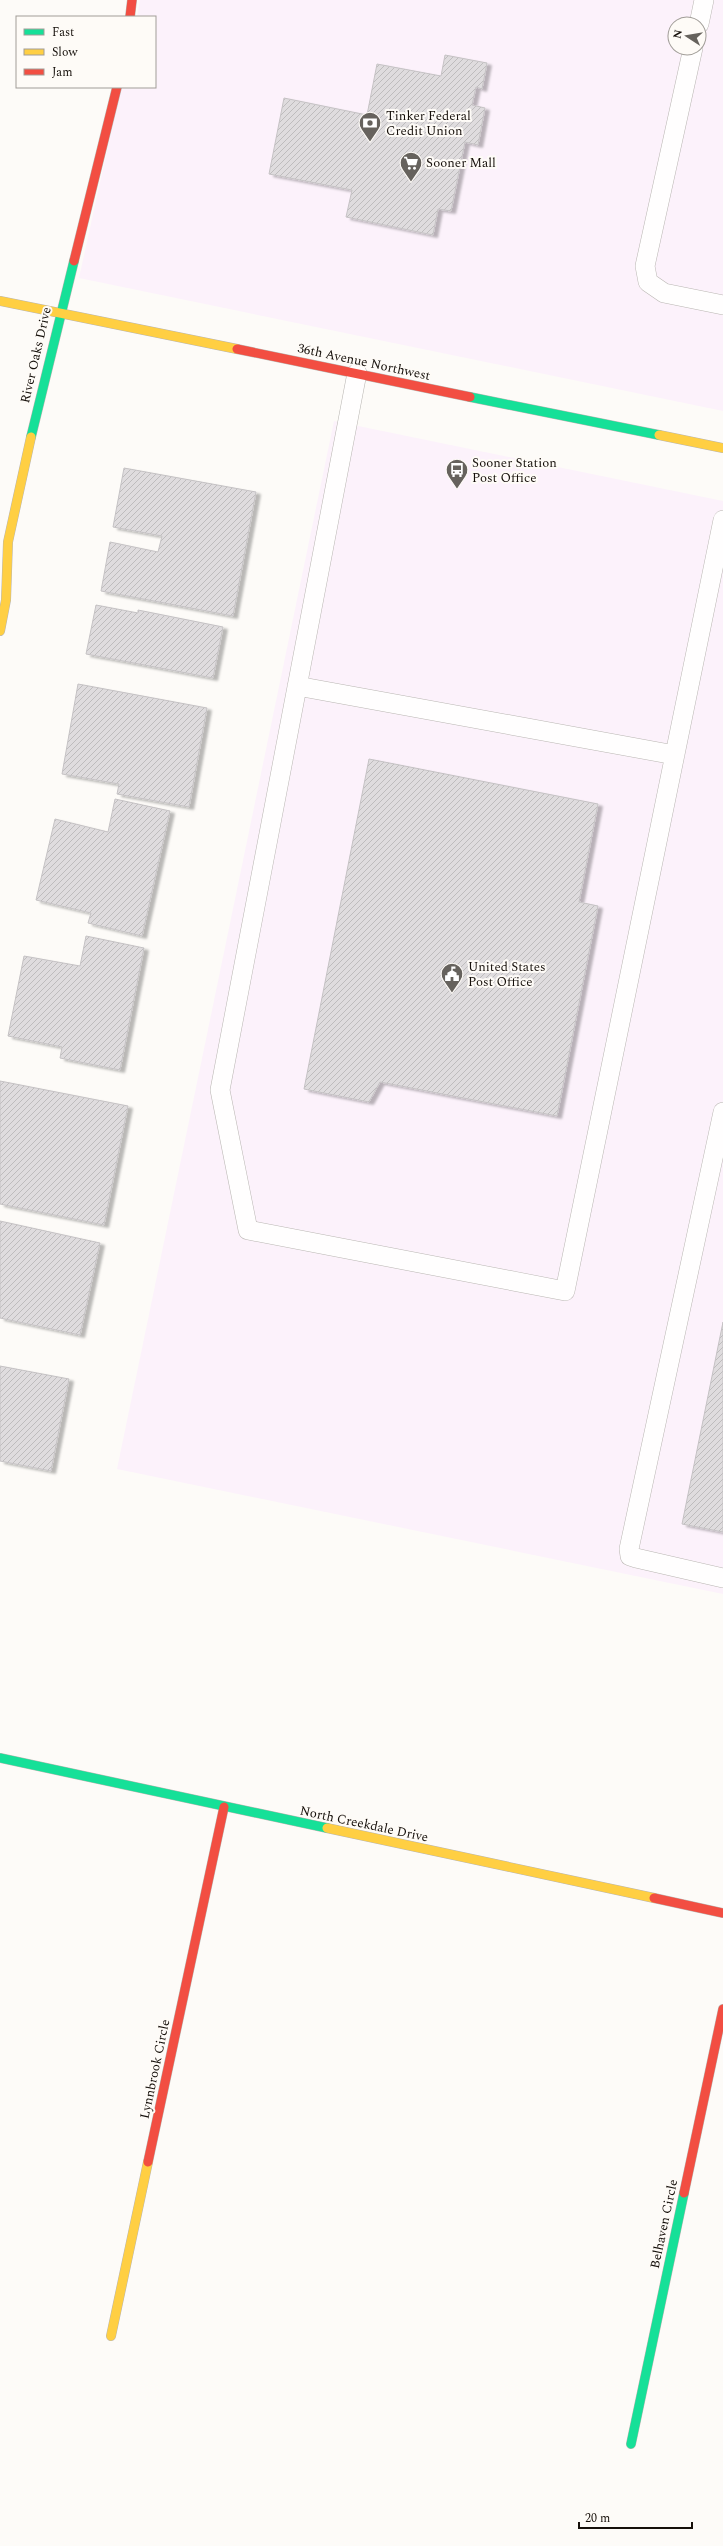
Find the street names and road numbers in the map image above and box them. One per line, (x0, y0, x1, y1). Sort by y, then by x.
street label: River Oaks Drive (15, 305, 57, 405)
street label: 36th Avenue Northwest (296, 338, 433, 386)
street label: North Creekdale Drive (298, 1801, 430, 1847)
street label: Lynnbrook Circle (135, 2017, 175, 2121)
street label: Belhaven Circle (645, 2177, 683, 2271)

